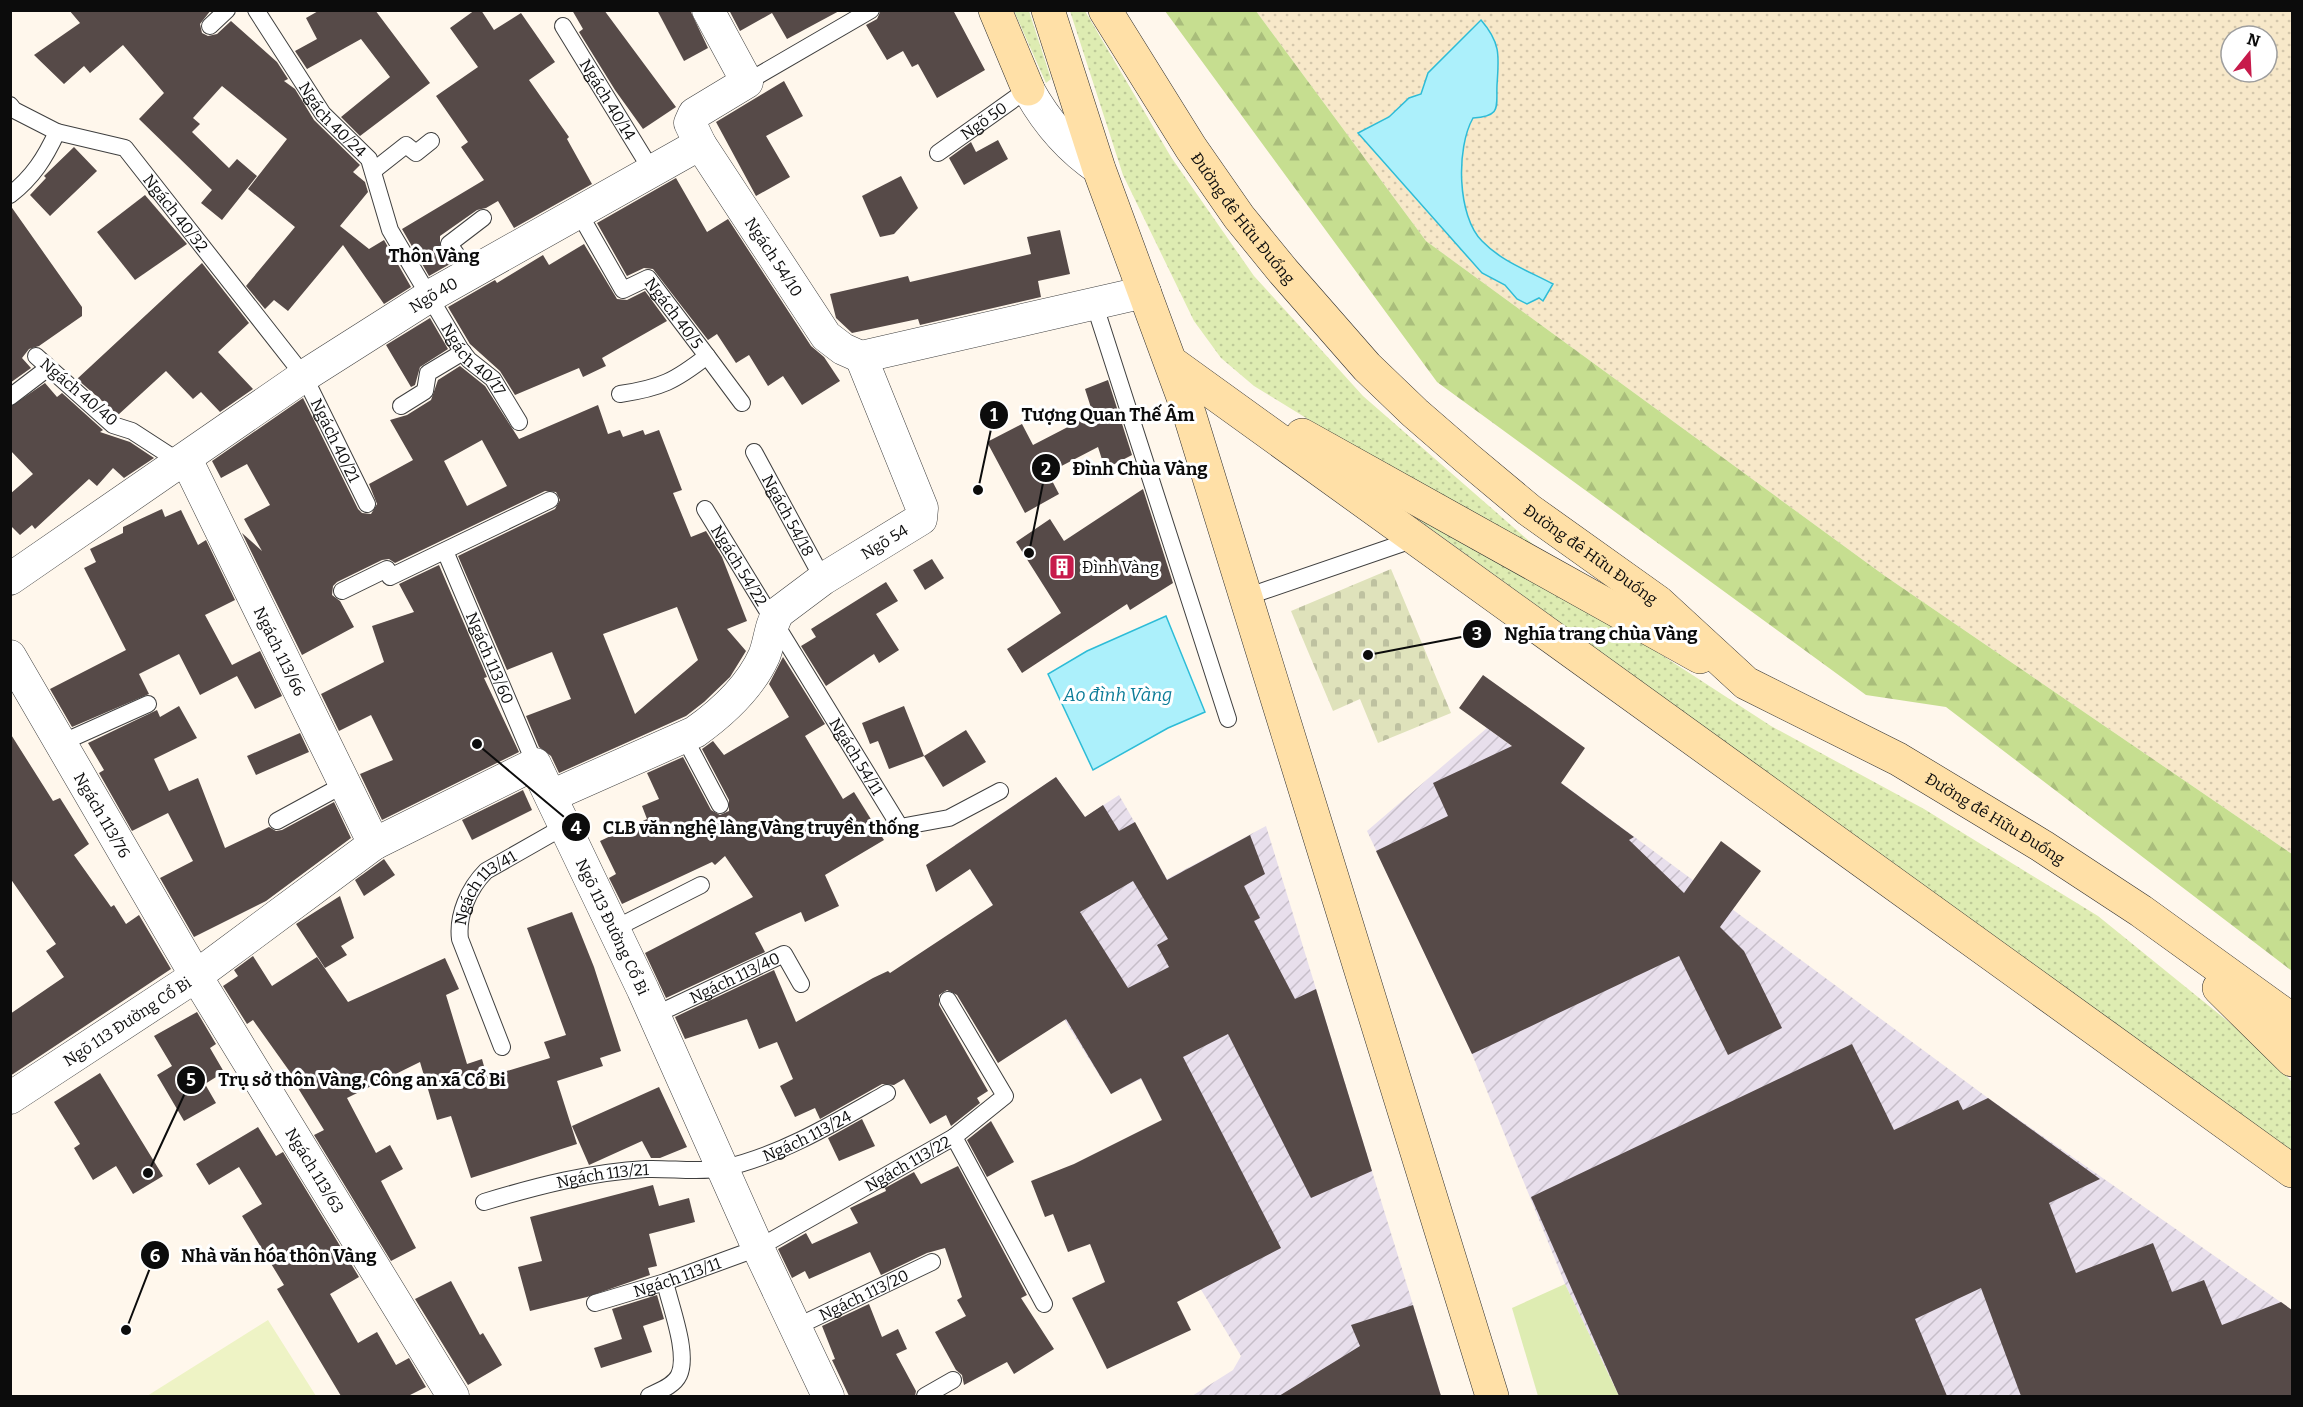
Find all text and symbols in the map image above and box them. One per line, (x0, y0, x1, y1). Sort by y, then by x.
north arrow (2219, 24, 2279, 84)
text: N (2245, 29, 2262, 51)
street label: Ngách 40/14 (576, 55, 640, 144)
street label: Ngách 40/24 (295, 78, 371, 161)
street label: Ngõ 50 (957, 98, 1010, 143)
street label: Đường đê Hữu Đuống (1187, 149, 1299, 288)
street label: Ngách 40/32 (140, 170, 212, 255)
street label: Ngách 54/10 (741, 214, 807, 300)
district label: Thôn Vàng (388, 245, 480, 267)
street label: Ngõ 40 (405, 273, 461, 316)
street label: Ngách 40/5 (641, 273, 707, 352)
street label: Ngách 40/17 (438, 320, 510, 399)
street label: Ngách 40/40 (36, 354, 122, 430)
street label: Ngách 40/21 (307, 395, 364, 486)
callout: Tượng Quan Thế Âm (979, 397, 1206, 433)
text: Tượng Quan Thế Âm (1022, 403, 1195, 426)
text: 1 (990, 404, 998, 426)
callout: Đình Chùa Vàng (1031, 450, 1220, 486)
text: 2 (1041, 458, 1051, 480)
text: Đình Chùa Vàng (1072, 458, 1208, 480)
street label: Ngách 54/18 (759, 471, 818, 559)
street label: Đường đê Hữu Đuống (1520, 500, 1662, 608)
street label: Ngõ 54 (857, 520, 912, 563)
street label: Ngách 54/22 (708, 521, 771, 609)
building icon: Đình Vàng (1047, 552, 1077, 582)
place label: Đình Vàng (1082, 558, 1159, 577)
street label: Ngách 113/66 (250, 604, 310, 699)
street label: Ngách 113/60 (462, 609, 518, 707)
callout: Nghĩa trang chùa Vàng (1462, 616, 1710, 652)
text: 3 (1472, 623, 1482, 645)
text: Nghĩa trang chùa Vàng (1504, 623, 1698, 645)
water label: Ao đình Vàng (1063, 684, 1172, 706)
street label: Ngách 54/11 (826, 714, 888, 799)
street label: Đường đê Hữu Đuống (1922, 768, 2069, 868)
street label: Ngách 113/76 (70, 769, 135, 861)
callout: CLB văn nghệ làng Vàng truyền thống (561, 809, 931, 845)
text: CLB văn nghệ làng Vàng truyền thống (603, 816, 920, 839)
text: 4 (571, 817, 582, 839)
street label: Ngách 113/41 (450, 846, 520, 927)
street label: Ngõ 113 Đường Cổ Bi (572, 855, 653, 998)
street label: Ngách 113/40 (686, 948, 783, 1007)
street label: Ngõ 113 Đường Cổ Bi (60, 972, 195, 1070)
callout: Trụ sở thôn Vàng, Công an xã Cổ Bi (176, 1062, 518, 1098)
text: Trụ sở thôn Vàng, Công an xã Cổ Bi (218, 1068, 506, 1091)
text: 5 (186, 1069, 196, 1091)
street label: Ngách 113/24 (760, 1106, 855, 1165)
street label: Ngách 113/63 (282, 1124, 348, 1216)
street label: Ngách 113/22 (861, 1131, 954, 1195)
street label: Ngách 113/21 (555, 1159, 650, 1192)
callout: Nhà văn hóa thôn Vàng (140, 1237, 389, 1273)
text: 6 (150, 1245, 161, 1267)
text: Nhà văn hóa thôn Vàng (181, 1245, 377, 1267)
street label: Ngách 113/11 (631, 1253, 724, 1300)
street label: Ngách 113/20 (816, 1265, 912, 1324)

